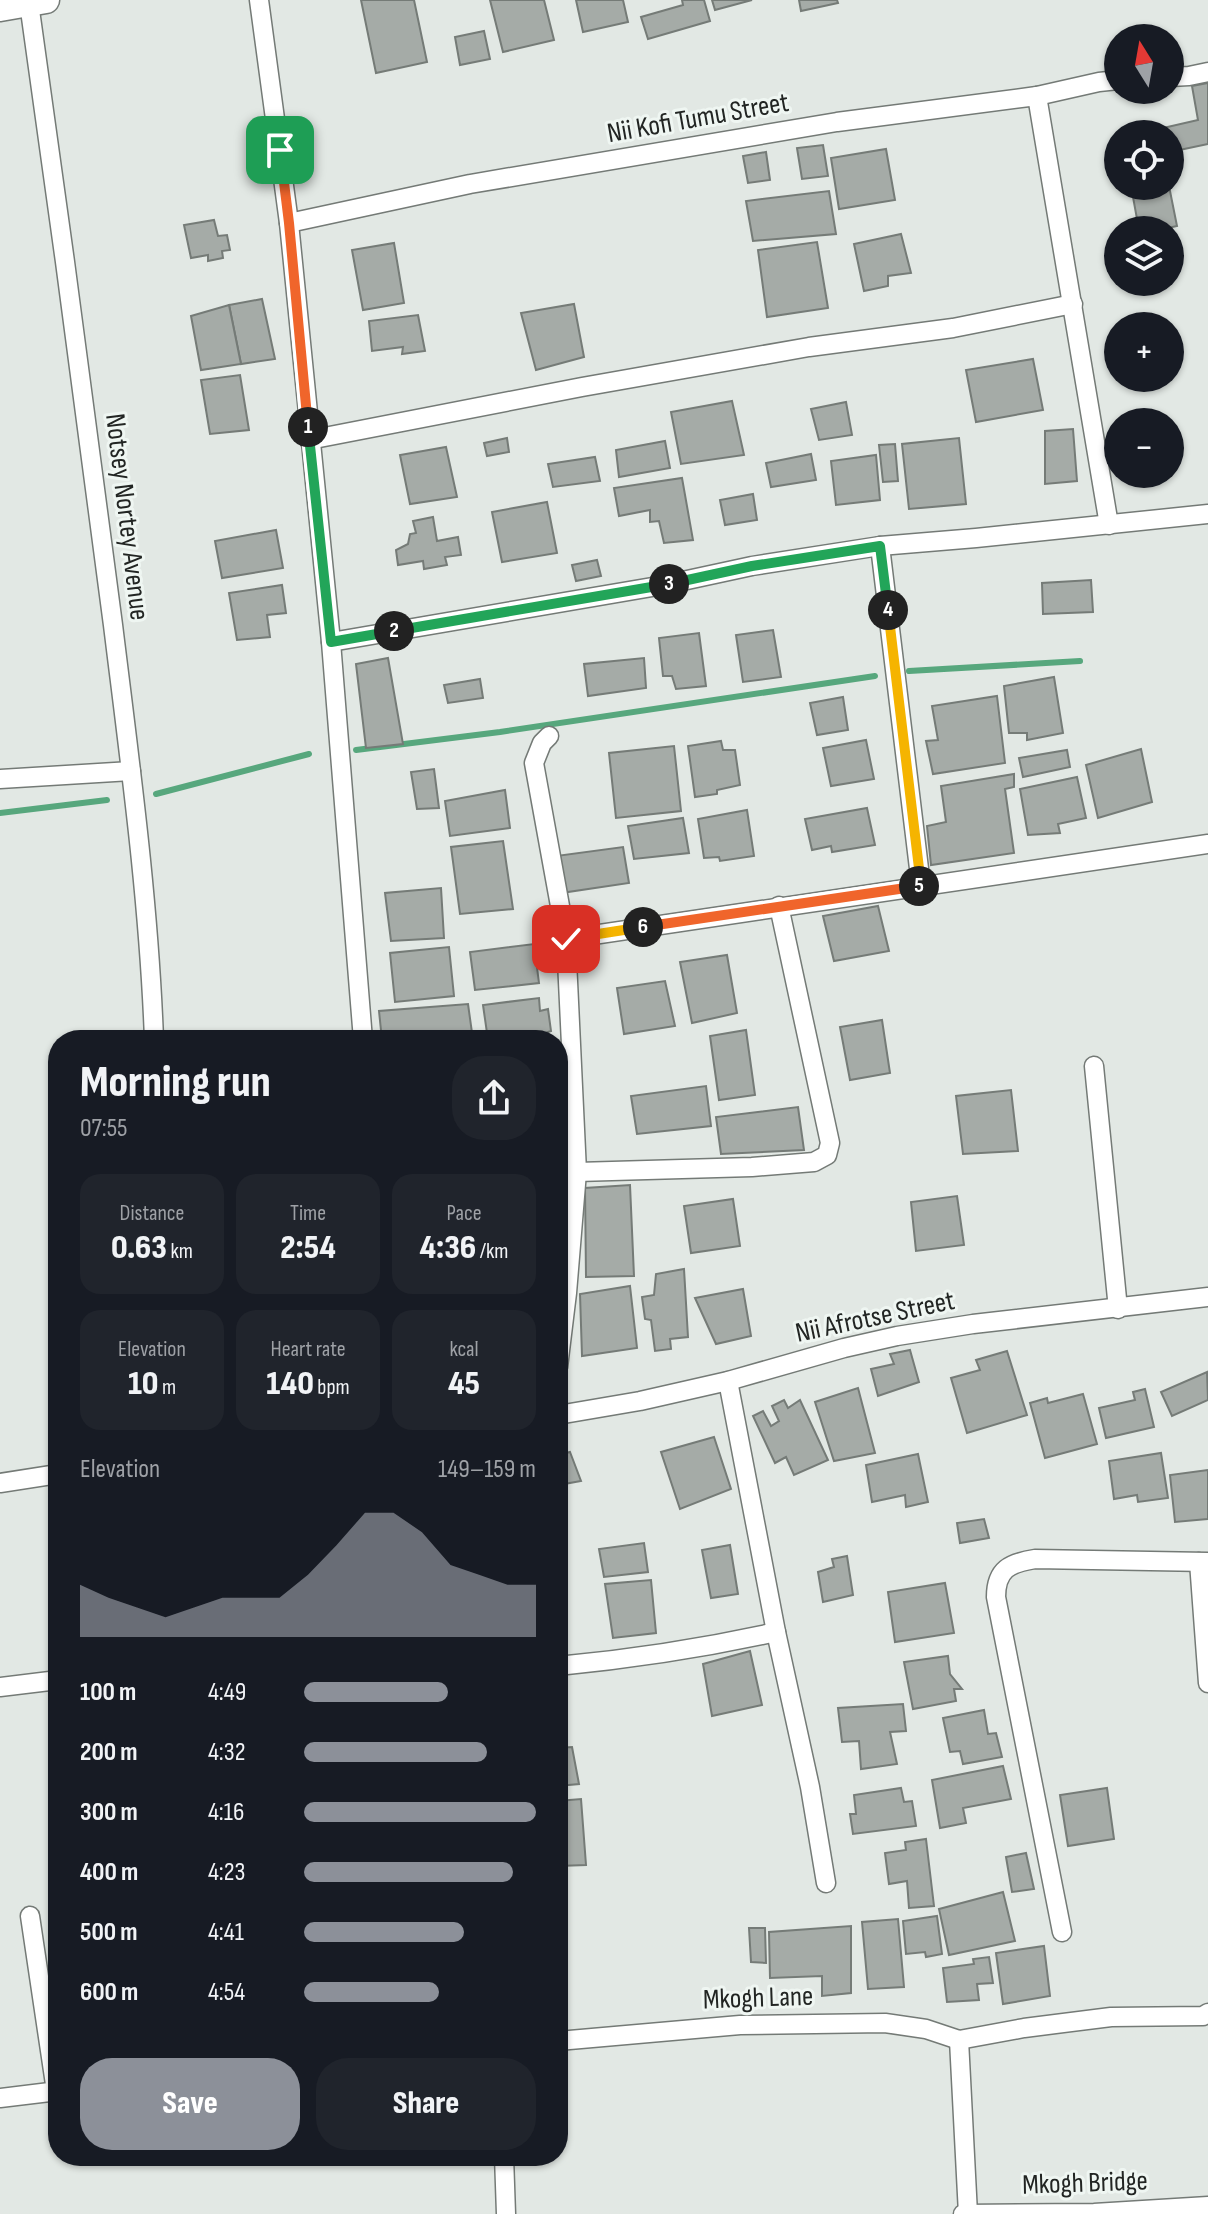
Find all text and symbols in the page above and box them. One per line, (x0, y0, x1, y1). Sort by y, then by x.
north arrow (1104, 24, 1184, 104)
map controls (1104, 24, 1184, 488)
street label: Nii Kofi Tumu Street (605, 86, 791, 150)
pin (246, 116, 314, 184)
button: locate (1104, 120, 1184, 200)
icon: arrive (258, 128, 302, 172)
button: layers (1104, 216, 1184, 296)
button: + (1104, 312, 1184, 392)
pin: 1 (288, 407, 328, 447)
button: − (1104, 408, 1184, 488)
street label: Notsey Nortey Avenue (98, 412, 156, 622)
text: 1 (304, 413, 312, 440)
pin: 3 (649, 564, 689, 604)
text: 3 (664, 570, 674, 597)
pin: 4 (868, 590, 908, 630)
text: 4 (883, 596, 893, 623)
pin: 2 (374, 611, 414, 651)
text: 2 (389, 617, 399, 644)
pin: 5 (899, 866, 939, 906)
text: 5 (914, 872, 924, 899)
pin (532, 905, 600, 973)
pin: 6 (623, 907, 663, 947)
text: 6 (638, 913, 648, 940)
icon: check (544, 917, 588, 961)
text: Morning run (80, 1056, 271, 1109)
button: share (452, 1056, 536, 1140)
text: 07:55 (80, 1113, 128, 1144)
text: Distance (120, 1200, 184, 1227)
text: Time (290, 1200, 326, 1227)
text: Pace (446, 1200, 482, 1227)
text: 0.63 (111, 1227, 167, 1268)
text: 2:54 (280, 1227, 336, 1268)
text: 4:36 (420, 1227, 476, 1268)
text: km (167, 1238, 193, 1265)
text: /km (476, 1238, 509, 1265)
street label: Nii Afrotse Street (792, 1284, 958, 1350)
text: Elevation (118, 1336, 186, 1363)
text: Heart rate (270, 1336, 346, 1363)
text: kcal (449, 1336, 479, 1363)
text: 10 (128, 1363, 158, 1404)
text: 140 (266, 1363, 314, 1404)
text: 45 (448, 1363, 480, 1404)
text: m (158, 1374, 176, 1401)
text: bpm (314, 1374, 350, 1401)
text: Elevation (80, 1454, 160, 1485)
text: 149–159 m (438, 1454, 536, 1485)
text: 100 m (80, 1677, 136, 1708)
text: 4:49 (208, 1677, 246, 1708)
text: 200 m (80, 1737, 137, 1768)
text: 4:32 (208, 1737, 245, 1768)
text: 300 m (80, 1797, 138, 1828)
text: 4:16 (208, 1797, 244, 1828)
text: 400 m (80, 1857, 138, 1888)
text: 4:23 (208, 1857, 245, 1888)
text: 500 m (80, 1917, 137, 1948)
text: 4:41 (208, 1917, 244, 1948)
text: 600 m (80, 1977, 138, 2008)
text: 4:54 (208, 1977, 245, 2008)
street label: Mkogh Lane (702, 1980, 814, 2016)
button: Save (80, 2058, 300, 2150)
button: Share (316, 2058, 536, 2150)
street label: Mkogh Bridge (1022, 2164, 1148, 2202)

